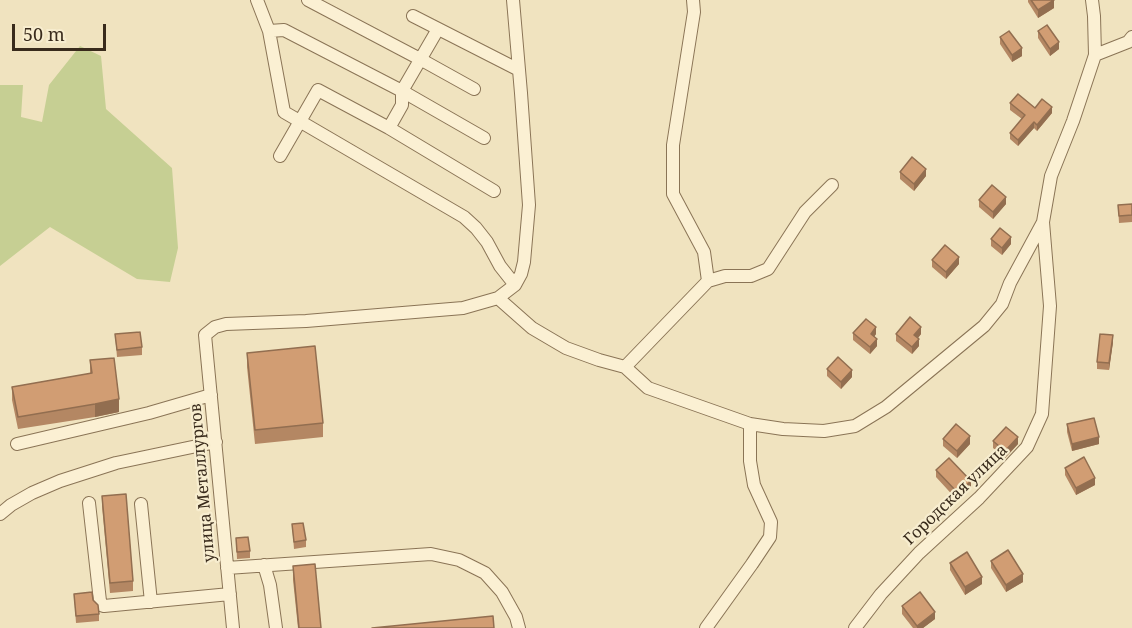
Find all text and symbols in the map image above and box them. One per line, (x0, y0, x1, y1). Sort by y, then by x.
scale bar (15, 12, 110, 50)
text: 50 m (23, 22, 65, 46)
street label: улица Металлургов (186, 403, 220, 563)
street label: Городская улица (900, 441, 1012, 549)

